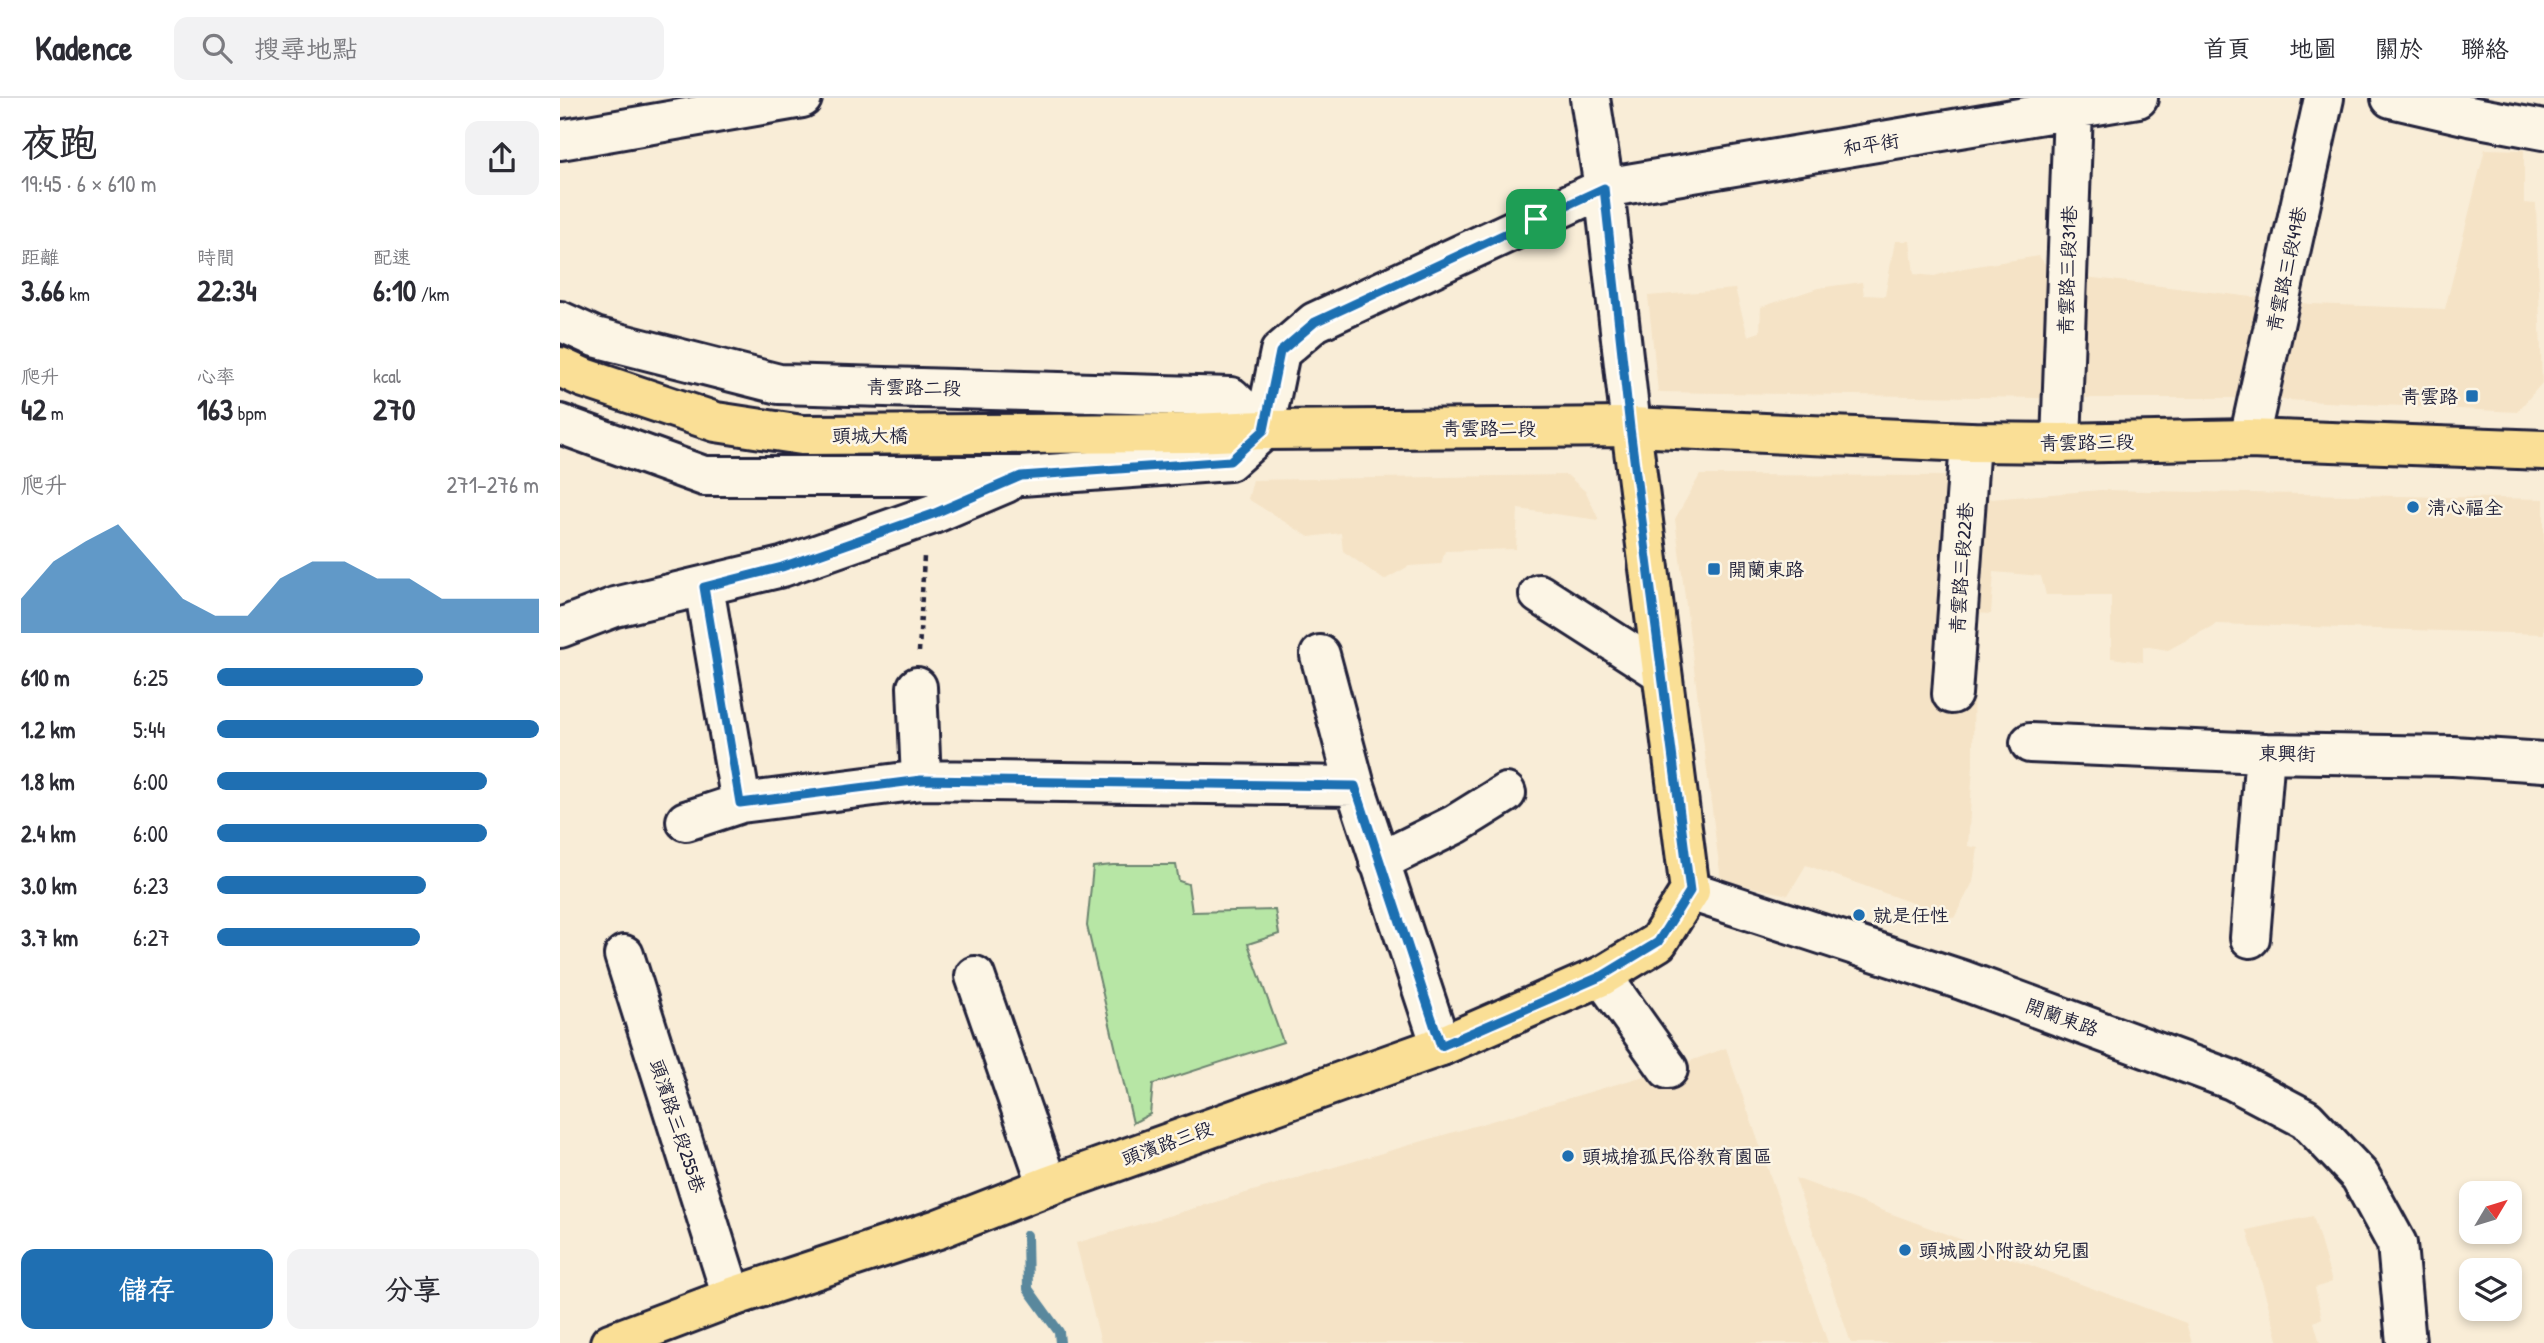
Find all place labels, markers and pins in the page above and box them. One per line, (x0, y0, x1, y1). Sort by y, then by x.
pin (1506, 189, 1566, 249)
place label: 青雲路 (2401, 383, 2458, 409)
marker: 青雲路 (2464, 388, 2480, 404)
place label: 清心福全 (2427, 494, 2503, 520)
marker: 清心福全 (2405, 499, 2421, 515)
place label: 開蘭東路 (1728, 556, 1804, 582)
marker: 開蘭東路 (1706, 561, 1722, 577)
place label: 就是任性 (1873, 902, 1949, 928)
marker: 就是任性 (1851, 907, 1867, 923)
place label: 頭城搶孤民俗教育園區 (1582, 1143, 1772, 1169)
marker: 頭城搶孤民俗教育園區 (1560, 1148, 1576, 1164)
place label: 頭城國小附設幼兒園 (1919, 1237, 2090, 1263)
marker: 頭城國小附設幼兒園 (1897, 1242, 1913, 1258)

